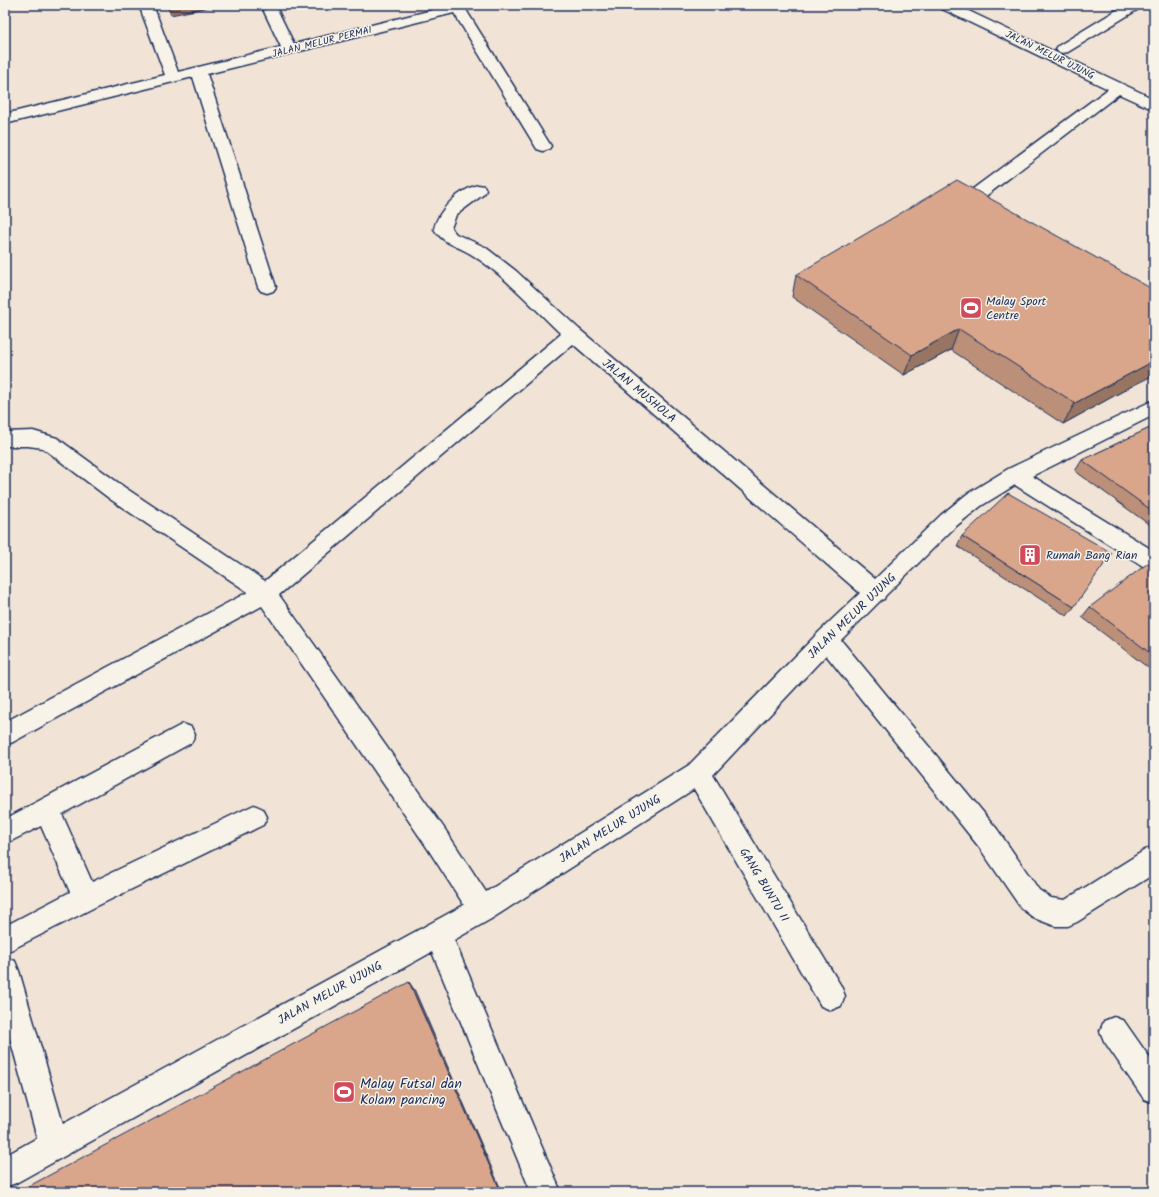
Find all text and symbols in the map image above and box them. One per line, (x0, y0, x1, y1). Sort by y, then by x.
street label: JALAN MELUR PERMAI (270, 22, 374, 62)
street label: JALAN MELUR UJUNG (1003, 26, 1097, 84)
place label: Malay Sport Centre (986, 292, 1047, 325)
sports icon: Malay Sport Centre (958, 295, 984, 321)
street label: JALAN MUSHOLA (598, 354, 680, 428)
building icon: Rumah Bang Rian (1017, 542, 1043, 568)
place label: Rumah Bang Rian (1046, 546, 1137, 565)
street label: JALAN MELUR UJUNG (803, 568, 901, 664)
street label: JALAN MELUR UJUNG (555, 790, 665, 868)
street label: GANG BUNTU II (734, 844, 794, 926)
street label: JALAN MELUR UJUNG (274, 956, 386, 1030)
place label: Malay Futsal dan Kolam pancing (360, 1073, 462, 1111)
sports icon: Malay Futsal dan Kolam pancing (331, 1079, 357, 1105)

